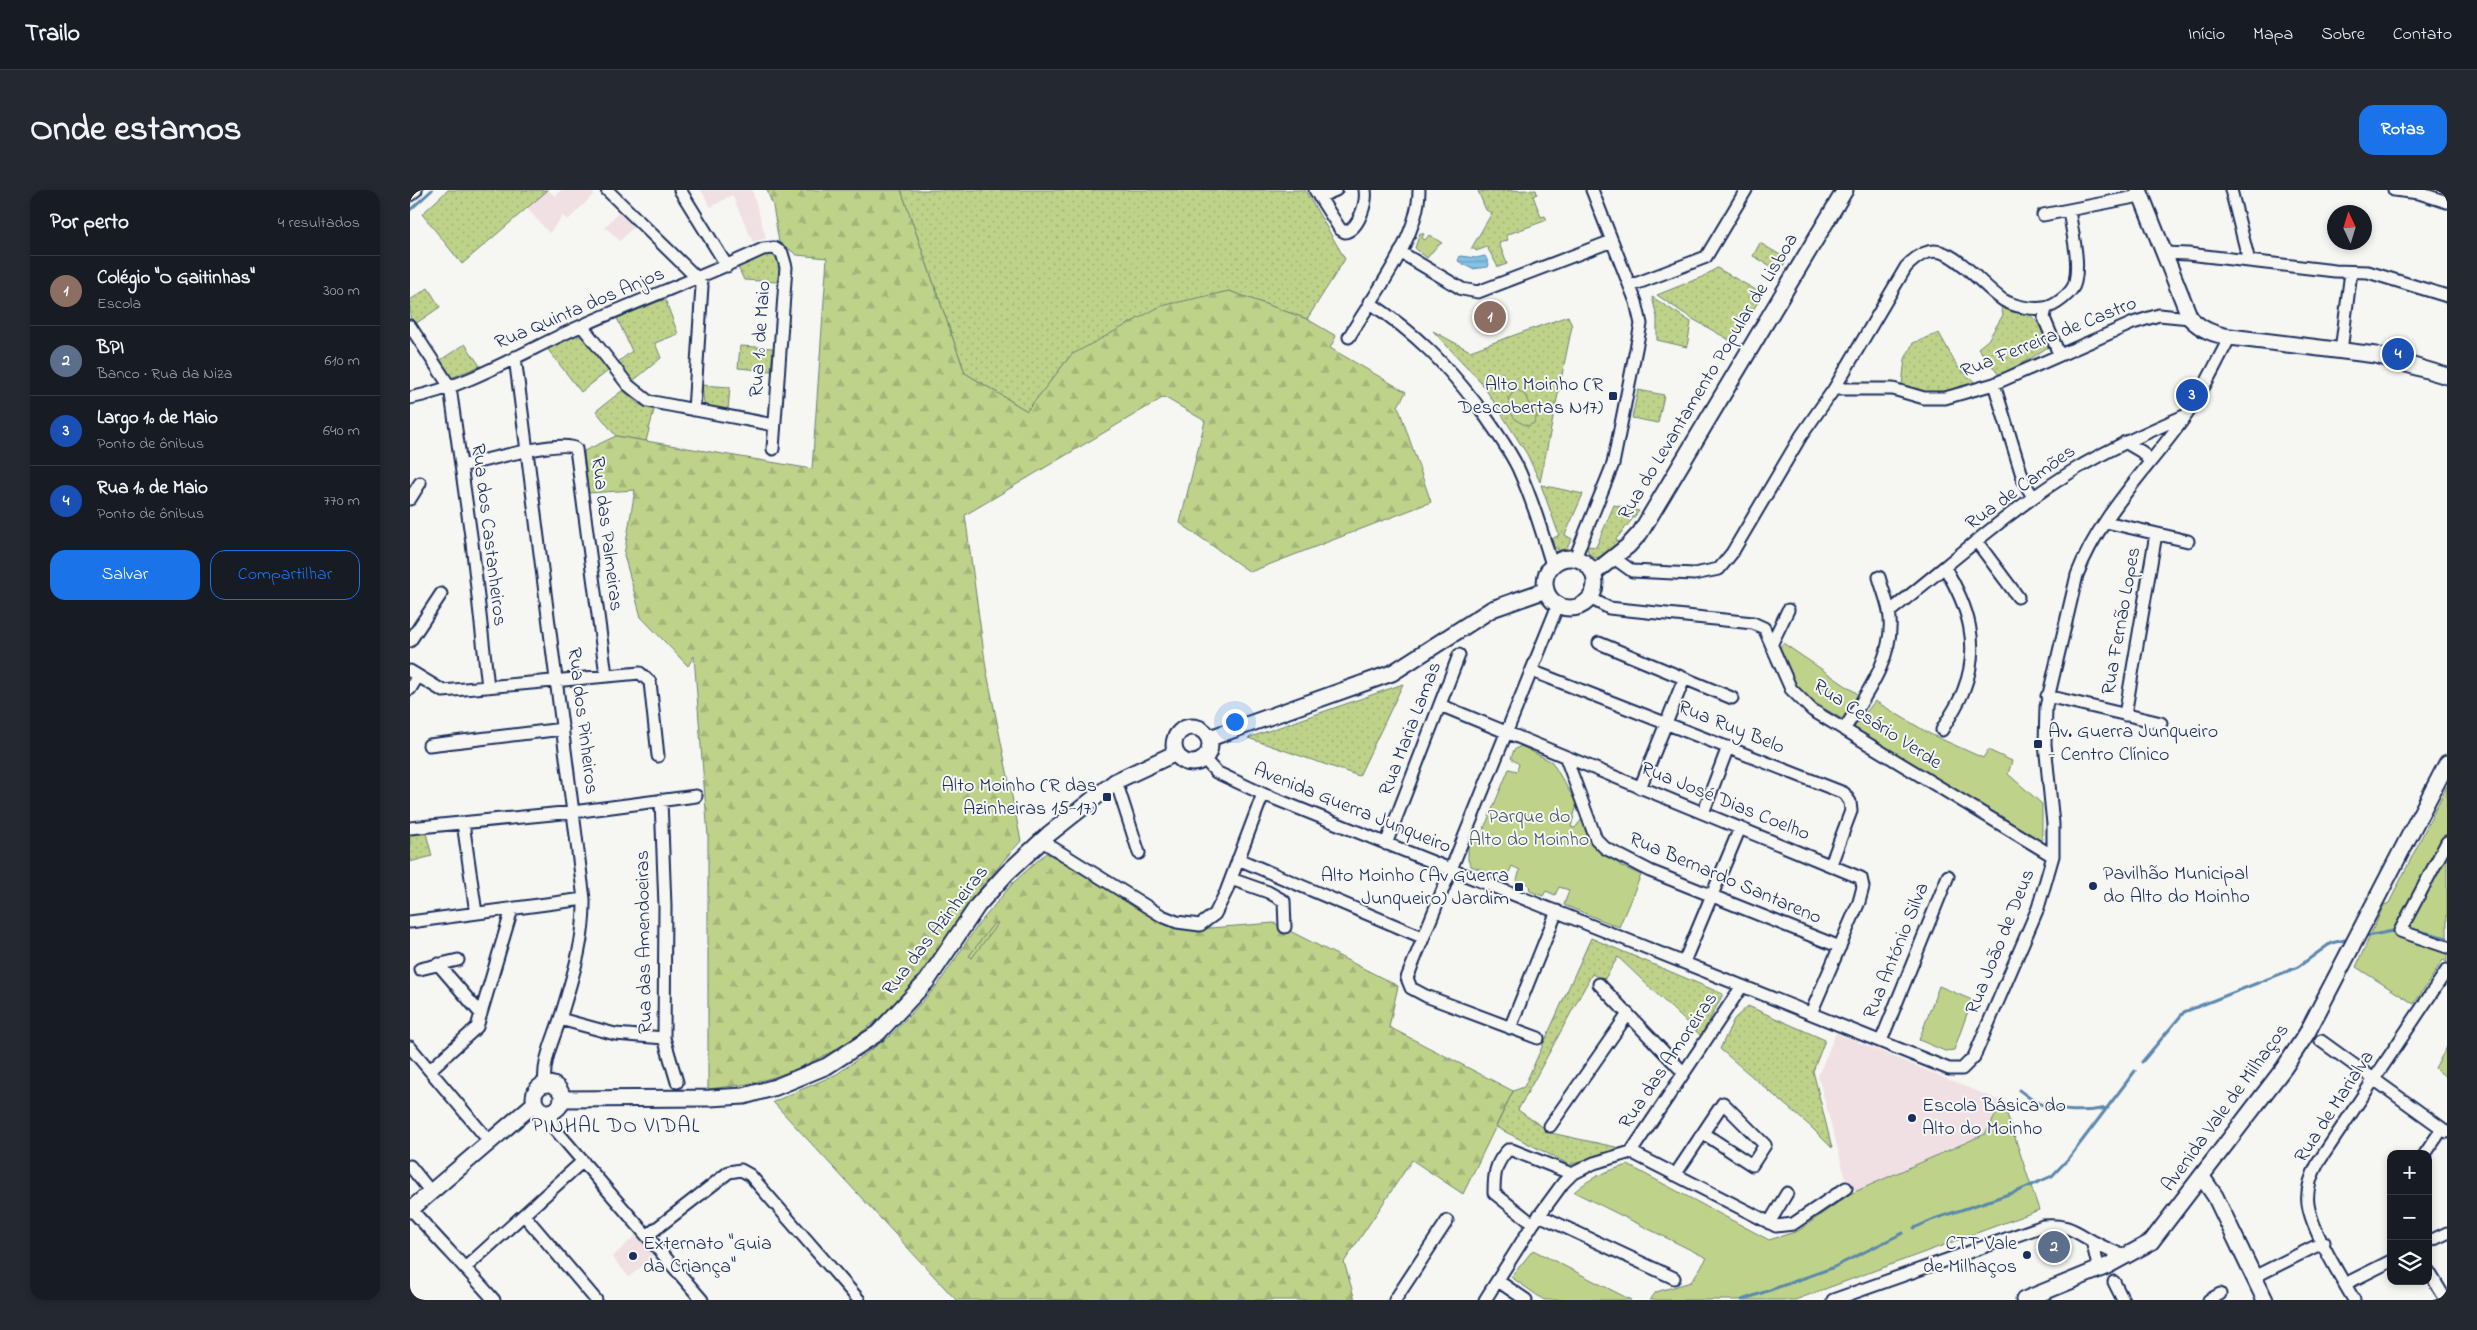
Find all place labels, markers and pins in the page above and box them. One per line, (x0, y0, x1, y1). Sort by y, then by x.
pin: 1 (1474, 298, 1506, 336)
pin: 4 (2382, 335, 2414, 373)
place label: Alto Moinho (R Descobertas N17) (1457, 371, 1604, 423)
pin: 3 (2176, 376, 2208, 414)
marker: Alto Moinho (R Descobertas N17) (1607, 390, 1619, 402)
place label: Av. Guerra Junqueiro - Centro Clínico (2048, 718, 2218, 770)
marker: Av. Guerra Junqueiro - Centro Clínico (2032, 738, 2044, 750)
place label: Alto Moinho (R das Azinheiras 15-17) (942, 772, 1097, 824)
marker: Alto Moinho (R das Azinheiras 15-17) (1101, 791, 1113, 803)
place label: Pavilhão Municipal do Alto do Moinho (2103, 860, 2250, 912)
place label: Alto Moinho (Av Guerra Junqueiro) Jardim (1321, 862, 1509, 914)
marker: Pavilhão Municipal do Alto do Moinho (2087, 880, 2099, 892)
marker: Alto Moinho (Av Guerra Junqueiro) Jardim (1513, 881, 1525, 893)
place label: Escola Básica do Alto do Moinho (1922, 1092, 2066, 1144)
marker: Escola Básica do Alto do Moinho (1906, 1112, 1918, 1124)
pin: 2 (2038, 1228, 2070, 1266)
place label: Externato "Guia da Criança" (643, 1230, 772, 1282)
place label: CTT Vale de Milhaços (1923, 1230, 2017, 1282)
marker: CTT Vale de Milhaços (2021, 1249, 2033, 1261)
marker: Externato "Guia da Criança" (627, 1250, 639, 1262)

